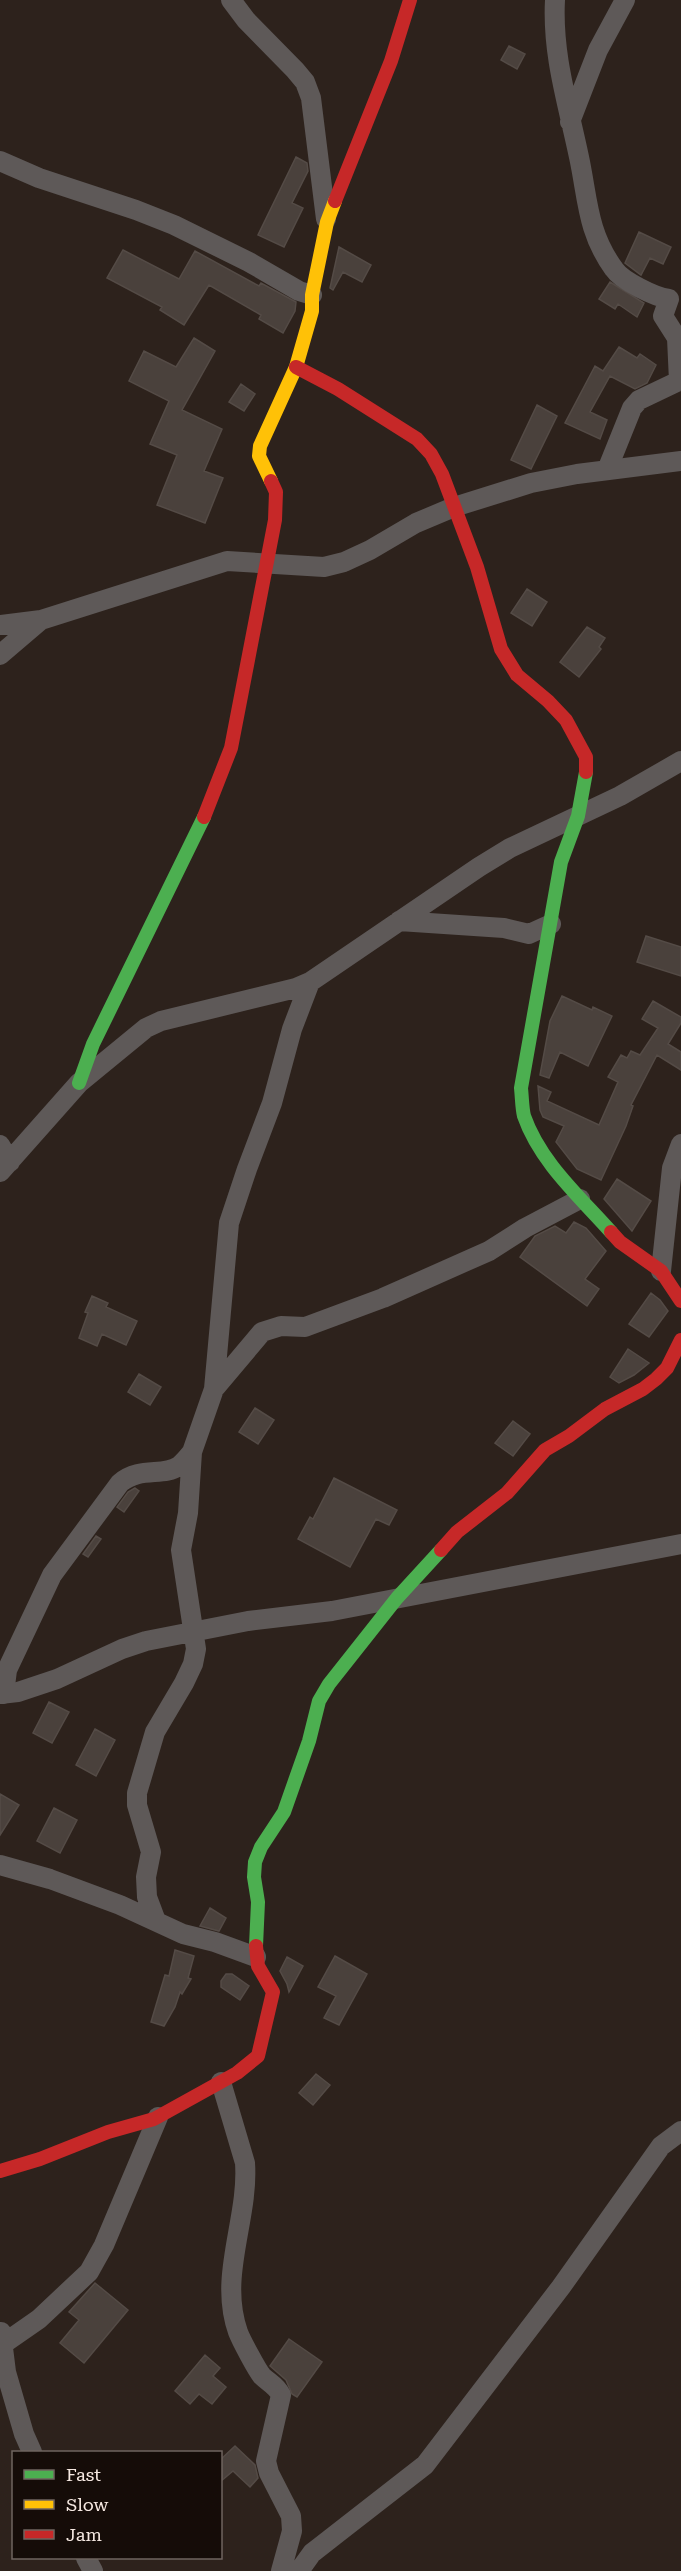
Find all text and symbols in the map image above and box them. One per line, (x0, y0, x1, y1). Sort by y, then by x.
legend (12, 2451, 222, 2559)
text: Fast (66, 2464, 101, 2485)
text: Slow (66, 2494, 108, 2515)
text: Jam (66, 2524, 102, 2545)

